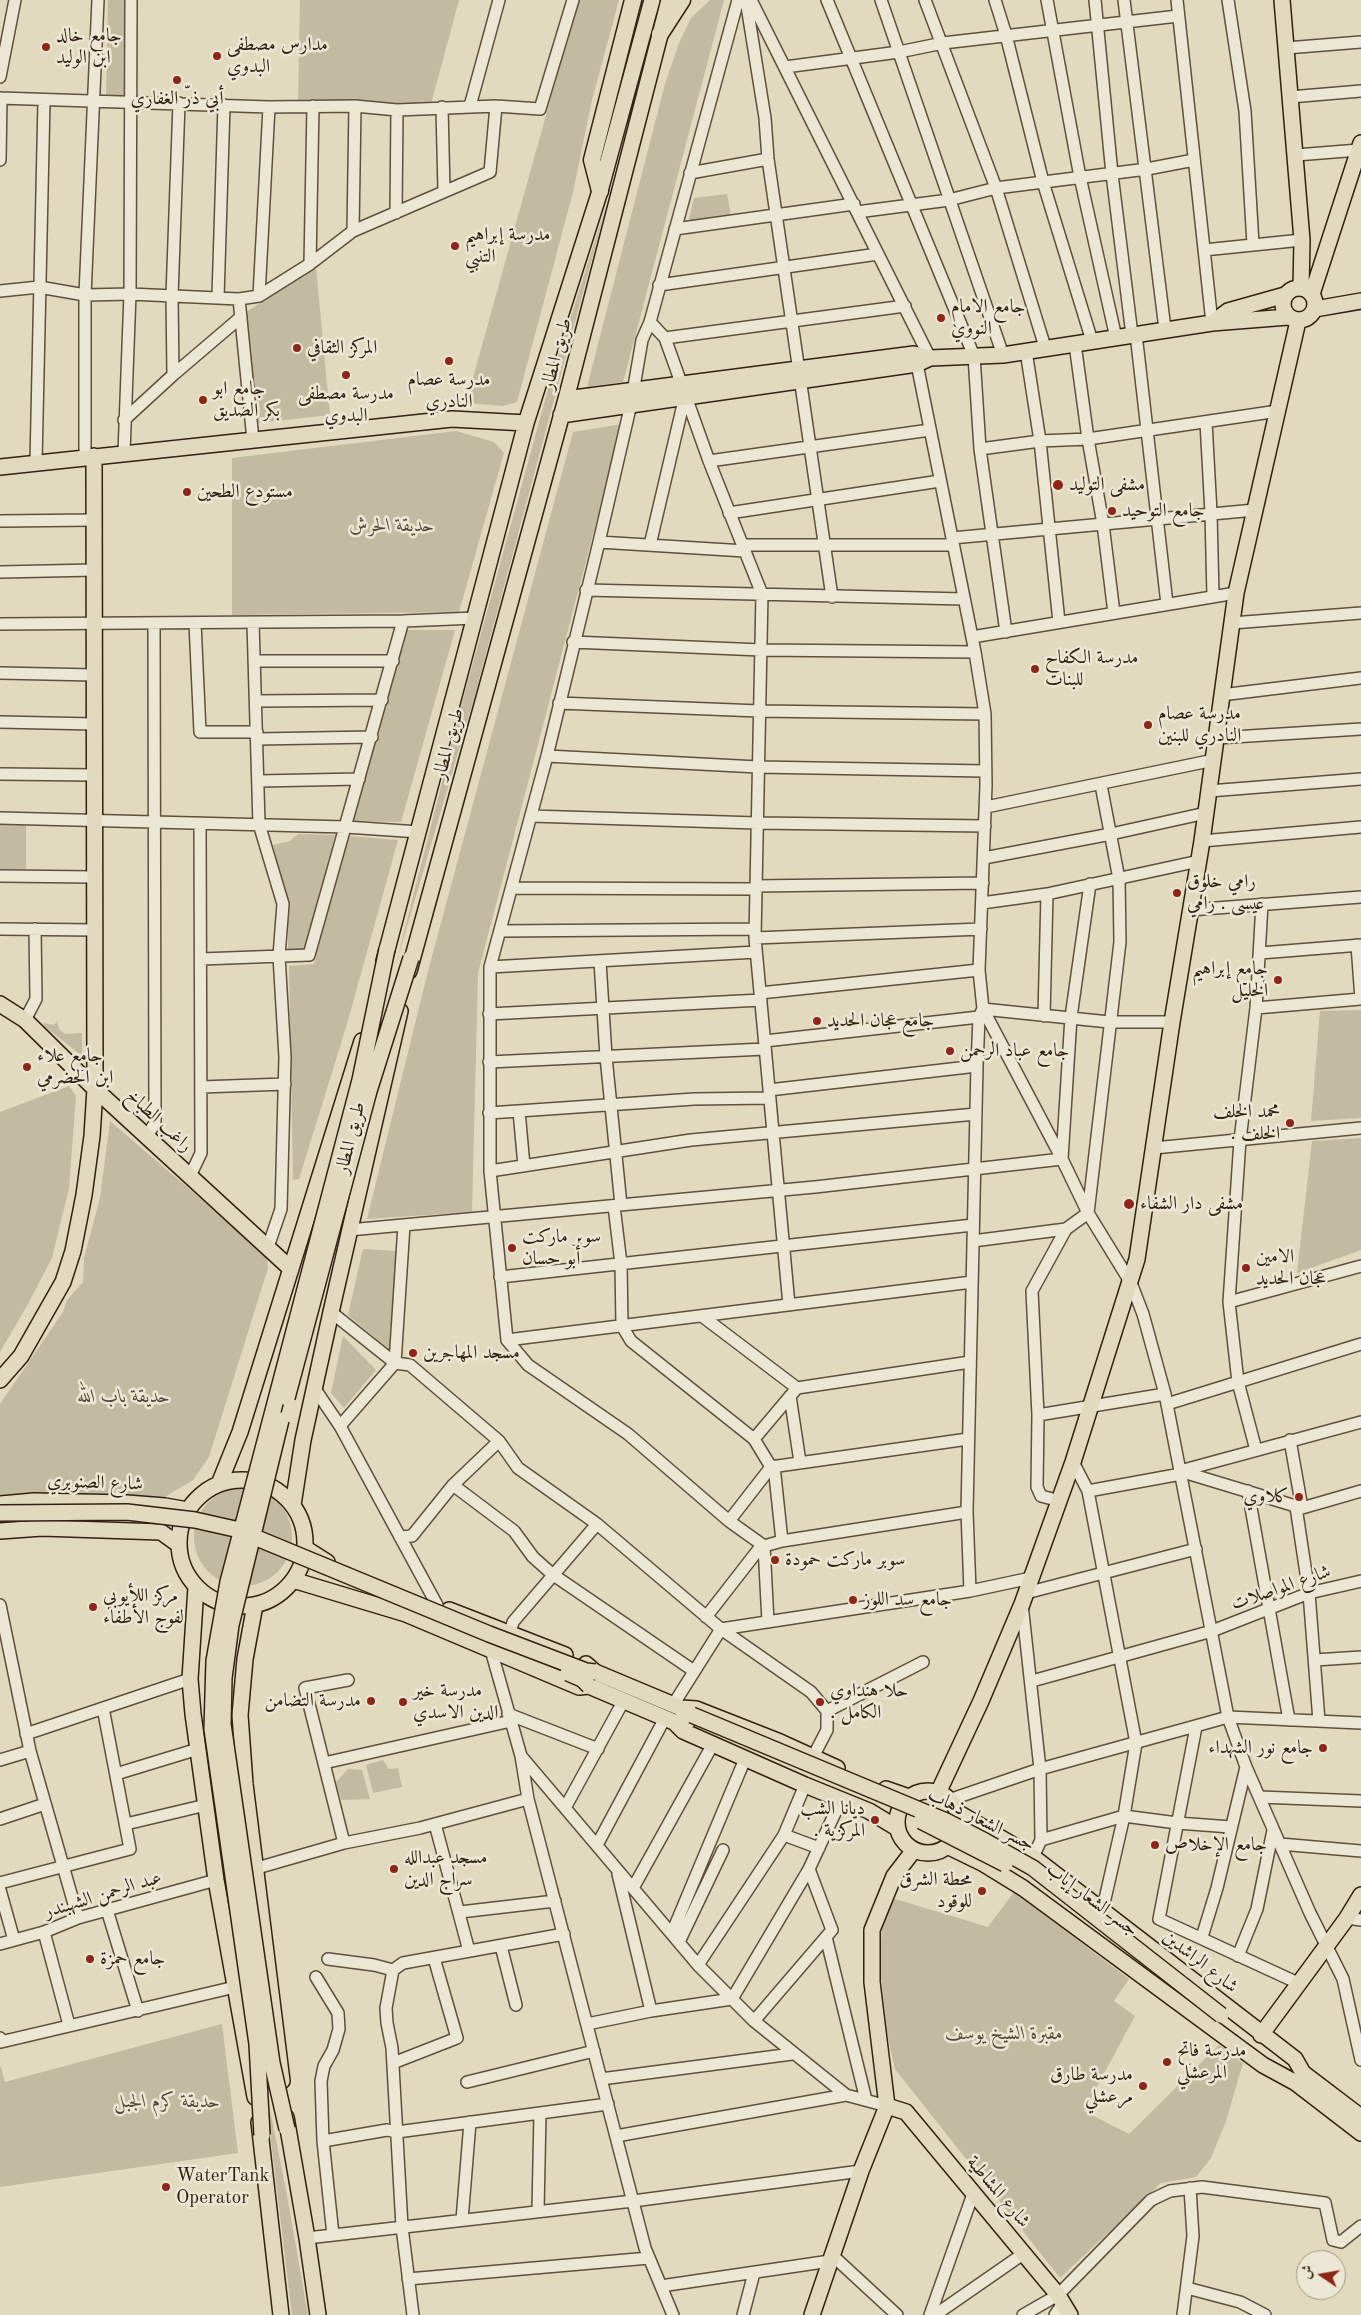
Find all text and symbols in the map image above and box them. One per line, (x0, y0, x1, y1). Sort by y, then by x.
place label: جامع خالد ابن الوليد (56, 25, 122, 69)
place label: مدارس مصطفى البدوي (227, 34, 328, 78)
marker: جامع خالد ابن الوليد (40, 41, 52, 53)
marker: مدارس مصطفى البدوي (211, 50, 223, 62)
marker: أبي ذرّ الغفاري (171, 74, 183, 86)
place label: أبي ذرّ الغفاري (130, 88, 224, 110)
place label: مدرسة إبراهيم التنبي (465, 224, 550, 268)
marker: مدرسة إبراهيم التنبي (449, 240, 461, 252)
place label: جامع الامام النووي (951, 296, 1026, 340)
marker: جامع الامام النووي (935, 312, 947, 324)
street label: طريق المطار (536, 316, 578, 392)
place label: المركز الثقافي (307, 337, 377, 359)
marker: المركز الثقافي (291, 342, 303, 354)
marker: مدرسة عصام النادري (443, 355, 455, 367)
marker: مدرسة مصطفى البدوي (340, 369, 352, 381)
place label: مدرسة عصام النادري (408, 369, 490, 413)
place label: جامع ابو بكر الصديق (213, 378, 280, 422)
place label: مدرسة مصطفى البدوي (298, 383, 394, 427)
marker: جامع ابو بكر الصديق (197, 394, 209, 406)
place label: مشفى التوليد (1069, 474, 1145, 496)
marker: مشفى التوليد (1051, 478, 1065, 492)
place label: مستودع الطحين (197, 481, 293, 503)
marker: مستودع الطحين (181, 486, 193, 498)
place label: جامع التوحيد (1122, 500, 1205, 522)
marker: جامع التوحيد (1106, 505, 1118, 517)
park label: حديقة الحرش (349, 515, 435, 537)
place label: مدرسة الكفاح للبنات (1045, 647, 1138, 691)
marker: مدرسة الكفاح للبنات (1029, 663, 1041, 675)
place label: مدرسة عصام النادري للبنين (1158, 703, 1241, 747)
street label: طريق المطار (428, 706, 470, 782)
marker: مدرسة عصام النادري للبنين (1142, 719, 1154, 731)
place label: رامي خلوق عيسى . رامي (1187, 871, 1264, 915)
marker: رامي خلوق عيسى . رامي (1171, 887, 1183, 899)
place label: جامع إبراهيم الخليل (1192, 958, 1268, 1002)
marker: جامع إبراهيم الخليل (1272, 974, 1284, 986)
place label: جامع عجان الحديد (827, 1010, 934, 1032)
marker: جامع عجان الحديد (811, 1015, 823, 1027)
place label: جامع عباد الرحمن (960, 1040, 1069, 1062)
place label: جامع علاء ابن الحضرمي (37, 1045, 113, 1089)
marker: جامع عباد الرحمن (944, 1045, 956, 1057)
marker: جامع علاء ابن الحضرمي (21, 1061, 33, 1073)
street label: راغب الطباخ (121, 1085, 197, 1157)
street label: طريق المطار (331, 1100, 371, 1176)
place label: محمد الخلف . الخلف (1213, 1101, 1280, 1145)
marker: محمد الخلف . الخلف (1284, 1117, 1296, 1129)
place label: مشفى دار الشفاء (1140, 1193, 1243, 1215)
marker: مشفى دار الشفاء (1122, 1197, 1136, 1211)
place label: سوبر ماركت أبو حسان (522, 1226, 601, 1270)
marker: سوبر ماركت أبو حسان (506, 1242, 518, 1254)
place label: الامين عجان الحديد (1256, 1246, 1325, 1290)
marker: الامين عجان الحديد (1240, 1262, 1252, 1274)
place label: مسجد المهاجرين (423, 1342, 520, 1364)
marker: مسجد المهاجرين (407, 1347, 419, 1359)
park label: حديقة باب الله (78, 1386, 170, 1408)
street label: شارع الصنوبري (47, 1470, 143, 1496)
place label: كلاوي (1243, 1486, 1289, 1508)
marker: كلاوي (1293, 1491, 1305, 1503)
place label: سوبر ماركت حمودة (785, 1549, 905, 1571)
marker: سوبر ماركت حمودة (769, 1554, 781, 1566)
street label: شارع المواصلات (1228, 1560, 1334, 1616)
place label: مركز اللأيوبي لفوج الأطفاء (103, 1585, 184, 1629)
place label: جامع سد اللوز (863, 1589, 952, 1611)
marker: جامع سد اللوز (847, 1594, 859, 1606)
marker: مركز اللأيوبي لفوج الأطفاء (87, 1601, 99, 1613)
place label: مدرسة خير الدين الاسدي (413, 1680, 498, 1724)
place label: حلا هنداوي . الكامل (830, 1680, 908, 1724)
place label: مدرسة التضامن (265, 1690, 361, 1712)
marker: مدرسة التضامن (365, 1695, 377, 1707)
marker: مدرسة خير الدين الاسدي (397, 1696, 409, 1708)
marker: حلا هنداوي . الكامل (814, 1696, 826, 1708)
place label: جامع نور الشهداء (1208, 1737, 1313, 1759)
marker: جامع نور الشهداء (1317, 1742, 1329, 1754)
street label: جسر الشعار ذهاب (924, 1783, 1038, 1857)
place label: ديانا الشب . المركزية (800, 1798, 865, 1842)
marker: ديانا الشب . المركزية (869, 1814, 881, 1826)
place label: جامع الإخلاص (1165, 1834, 1267, 1856)
marker: جامع الإخلاص (1149, 1839, 1161, 1851)
place label: مسجد عبدالله سراج الدين (404, 1847, 487, 1891)
street label: جسر الشعار إياب (1042, 1858, 1142, 1942)
marker: مسجد عبدالله سراج الدين (388, 1863, 400, 1875)
street label: عبد الرحمن الشهبندر (41, 1866, 165, 1924)
place label: محطة الشرق للوقود (899, 1869, 972, 1913)
marker: محطة الشرق للوقود (976, 1885, 988, 1897)
street label: شارع الراشدين (1158, 1926, 1242, 1998)
place label: جامع حمزة (100, 1948, 165, 1970)
marker: جامع حمزة (84, 1953, 96, 1965)
park label: مقبرة الشيخ يوسف (945, 2023, 1063, 2045)
place label: مدرسة فاتح المرعشلي (1177, 2040, 1246, 2084)
marker: مدرسة فاتح المرعشلي (1161, 2056, 1173, 2068)
place label: مدرسة طارق مرعشلي (1050, 2064, 1133, 2108)
marker: مدرسة طارق مرعشلي (1137, 2080, 1149, 2092)
park label: حديقة كرم الجبل (114, 2091, 220, 2113)
street label: شارع المشاطية (961, 2151, 1035, 2233)
place label: WaterTank Operator (176, 2165, 269, 2209)
marker: WaterTank Operator (160, 2181, 172, 2193)
north arrow (1296, 2250, 1346, 2300)
text: ش (1299, 2264, 1316, 2280)

